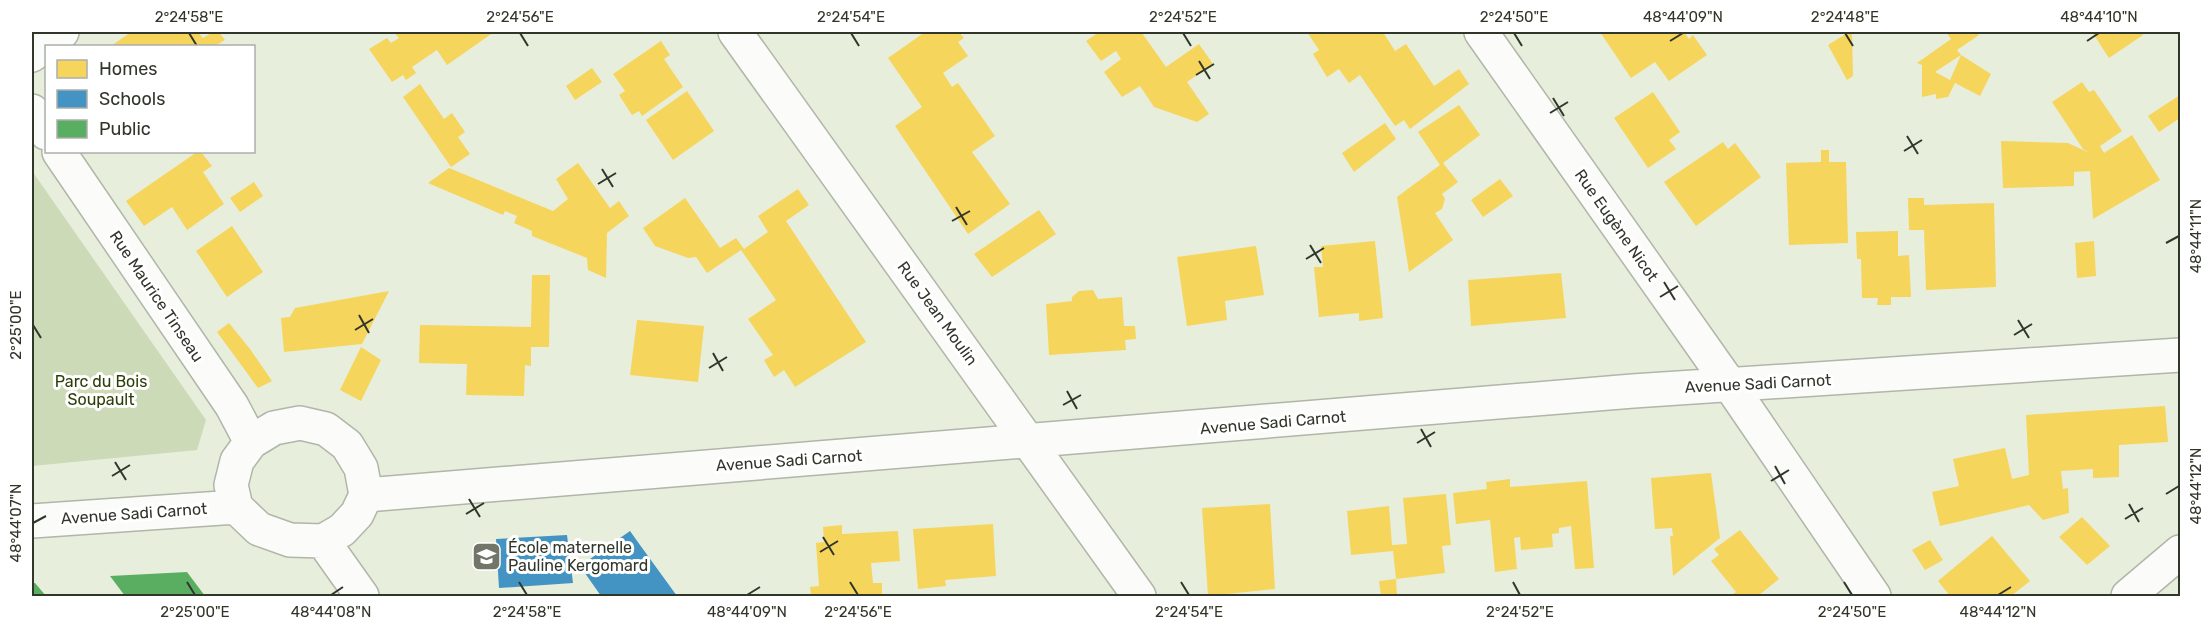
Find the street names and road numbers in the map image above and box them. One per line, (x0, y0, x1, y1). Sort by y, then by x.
street label: Rue Eugène Nicot (1571, 166, 1662, 285)
street label: Rue Maurice Tinseau (106, 227, 207, 365)
street label: Rue Jean Moulin (894, 258, 982, 369)
street label: Avenue Sadi Carnot (1684, 370, 1832, 397)
street label: Avenue Sadi Carnot (1199, 407, 1347, 438)
street label: Avenue Sadi Carnot (715, 446, 863, 475)
street label: Avenue Sadi Carnot (60, 499, 208, 528)

